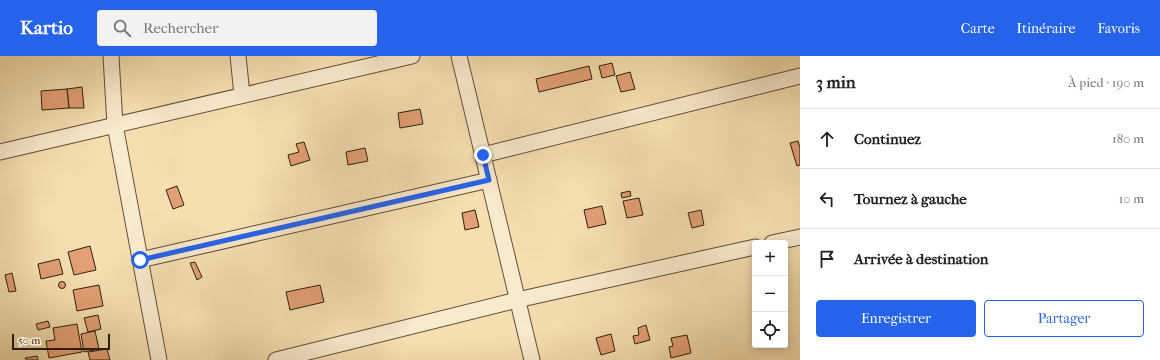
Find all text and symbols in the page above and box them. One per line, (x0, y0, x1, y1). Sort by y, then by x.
search box (97, 10, 377, 46)
text: Kartio (20, 17, 73, 39)
icon: search (111, 17, 133, 39)
text: Rechercher (143, 19, 218, 37)
text: Carte (961, 20, 995, 37)
text: Itinéraire (1017, 20, 1075, 37)
text: Favoris (1097, 20, 1140, 37)
text: 3 min (816, 72, 856, 92)
text: À pied · 190 m (1068, 75, 1144, 90)
icon: ahead (816, 128, 838, 150)
text: Continuez (854, 130, 921, 148)
text: 180 m (1112, 131, 1144, 146)
route end (474, 146, 492, 164)
icon: left (816, 188, 838, 210)
text: Tournez à gauche (854, 190, 967, 208)
text: 10 m (1119, 191, 1144, 206)
map controls (752, 240, 788, 348)
button: + (752, 240, 788, 276)
icon: arrive (816, 248, 838, 270)
text: Arrivée à destination (854, 250, 989, 268)
route start (131, 251, 149, 269)
button: − (752, 276, 788, 312)
button: Enregistrer (816, 300, 976, 337)
button: Partager (984, 300, 1144, 337)
button: locate (752, 312, 788, 348)
scale bar (12, 332, 110, 351)
text: 50 m (18, 334, 40, 347)

